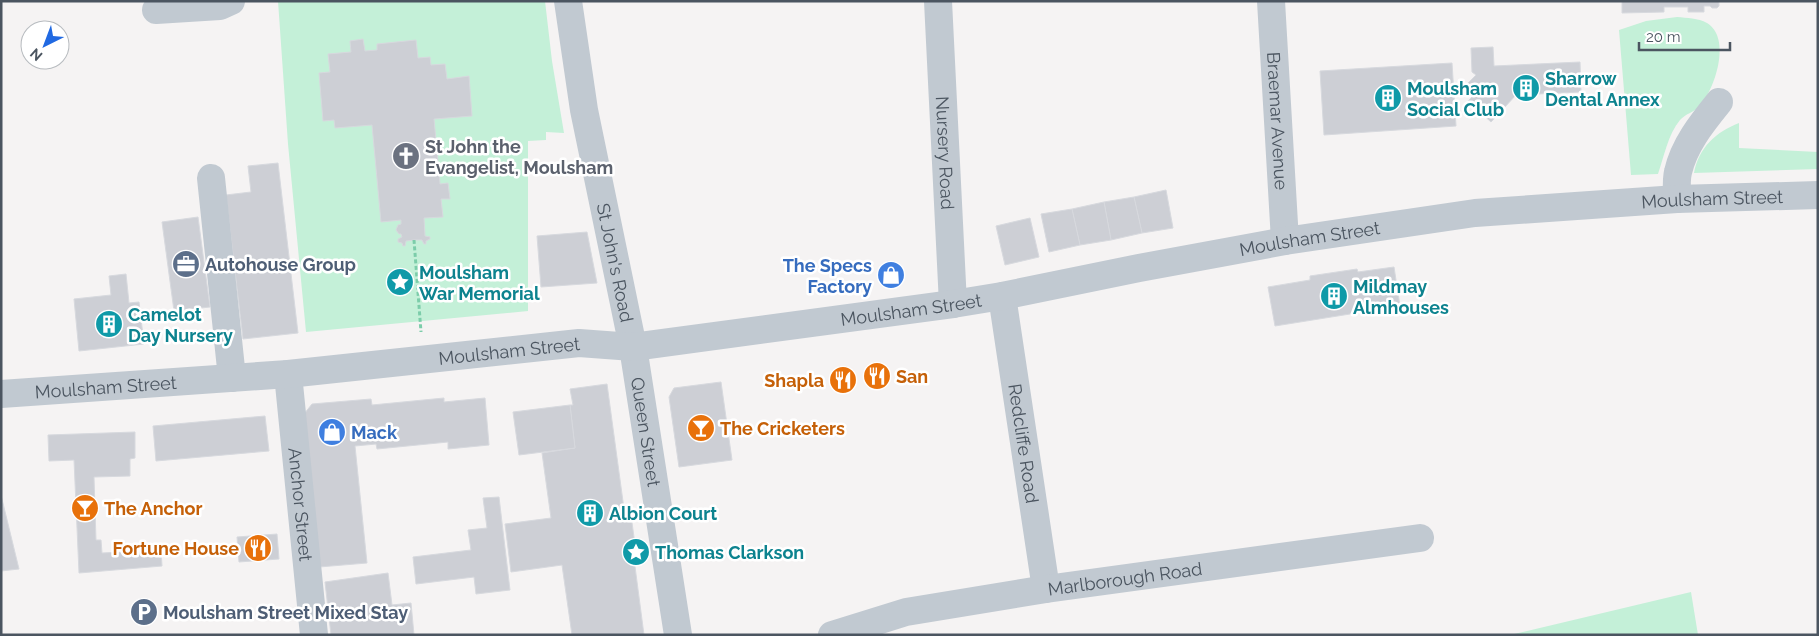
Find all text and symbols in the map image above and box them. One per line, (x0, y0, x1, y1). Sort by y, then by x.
north arrow (20, 20, 70, 70)
scale bar (1639, 20, 1730, 52)
text: 20 m (1646, 28, 1681, 46)
text: N (27, 45, 46, 64)
street label: Braemar Avenue (1263, 51, 1293, 191)
place label: Sharrow Dental Annex (1545, 68, 1660, 110)
building icon: Sharrow Dental Annex (1511, 73, 1541, 103)
place label: Moulsham Social Club (1407, 78, 1504, 120)
building icon: Moulsham Social Club (1373, 83, 1403, 113)
street label: Nursery Road (932, 96, 959, 210)
place label: St John the Evangelist, Moulsham (425, 136, 613, 178)
church icon: St John the Evangelist, Moulsham (391, 141, 421, 171)
street label: Moulsham Street (1640, 185, 1783, 212)
street label: St John's Road (593, 201, 638, 324)
street label: Moulsham Street (1238, 217, 1381, 260)
office icon: Autohouse Group (171, 249, 201, 279)
place label: Autohouse Group (205, 254, 356, 275)
place label: The Specs Factory (783, 255, 872, 297)
shop icon: The Specs Factory (876, 260, 906, 290)
place label: Moulsham War Memorial (419, 262, 540, 304)
place icon: Moulsham War Memorial (385, 267, 415, 297)
place label: Mildmay Almhouses (1353, 276, 1449, 318)
building icon: Mildmay Almhouses (1319, 281, 1349, 311)
street label: Moulsham Street (839, 289, 983, 330)
place label: Camelot Day Nursery (128, 304, 233, 346)
building icon: Camelot Day Nursery (94, 309, 124, 339)
street label: Moulsham Street (437, 332, 581, 368)
restaurant icon: San (862, 361, 892, 391)
restaurant icon: Shapla (828, 365, 858, 395)
place label: San (896, 366, 928, 387)
place label: Shapla (764, 370, 824, 391)
street label: Moulsham Street (34, 371, 177, 402)
street label: Queen Street (627, 376, 665, 488)
street label: Redcliffe Road (1005, 382, 1043, 505)
bar icon: The Cricketers (686, 413, 716, 443)
shop icon: Mack (317, 417, 347, 447)
place label: The Cricketers (720, 418, 845, 439)
place label: Mack (351, 422, 398, 443)
street label: Anchor Street (285, 446, 317, 562)
bar icon: The Anchor (70, 493, 100, 523)
place label: The Anchor (104, 498, 202, 519)
building icon: Albion Court (575, 498, 605, 528)
place label: Albion Court (609, 503, 717, 524)
restaurant icon: Fortune House (243, 533, 273, 563)
place icon: Thomas Clarkson (621, 537, 651, 567)
place label: Fortune House (112, 538, 239, 559)
place label: Thomas Clarkson (655, 542, 804, 563)
street label: Marlborough Road (1046, 557, 1203, 599)
parking icon: Moulsham Street Mixed Stay (129, 597, 159, 627)
place label: Moulsham Street Mixed Stay (163, 602, 408, 623)

